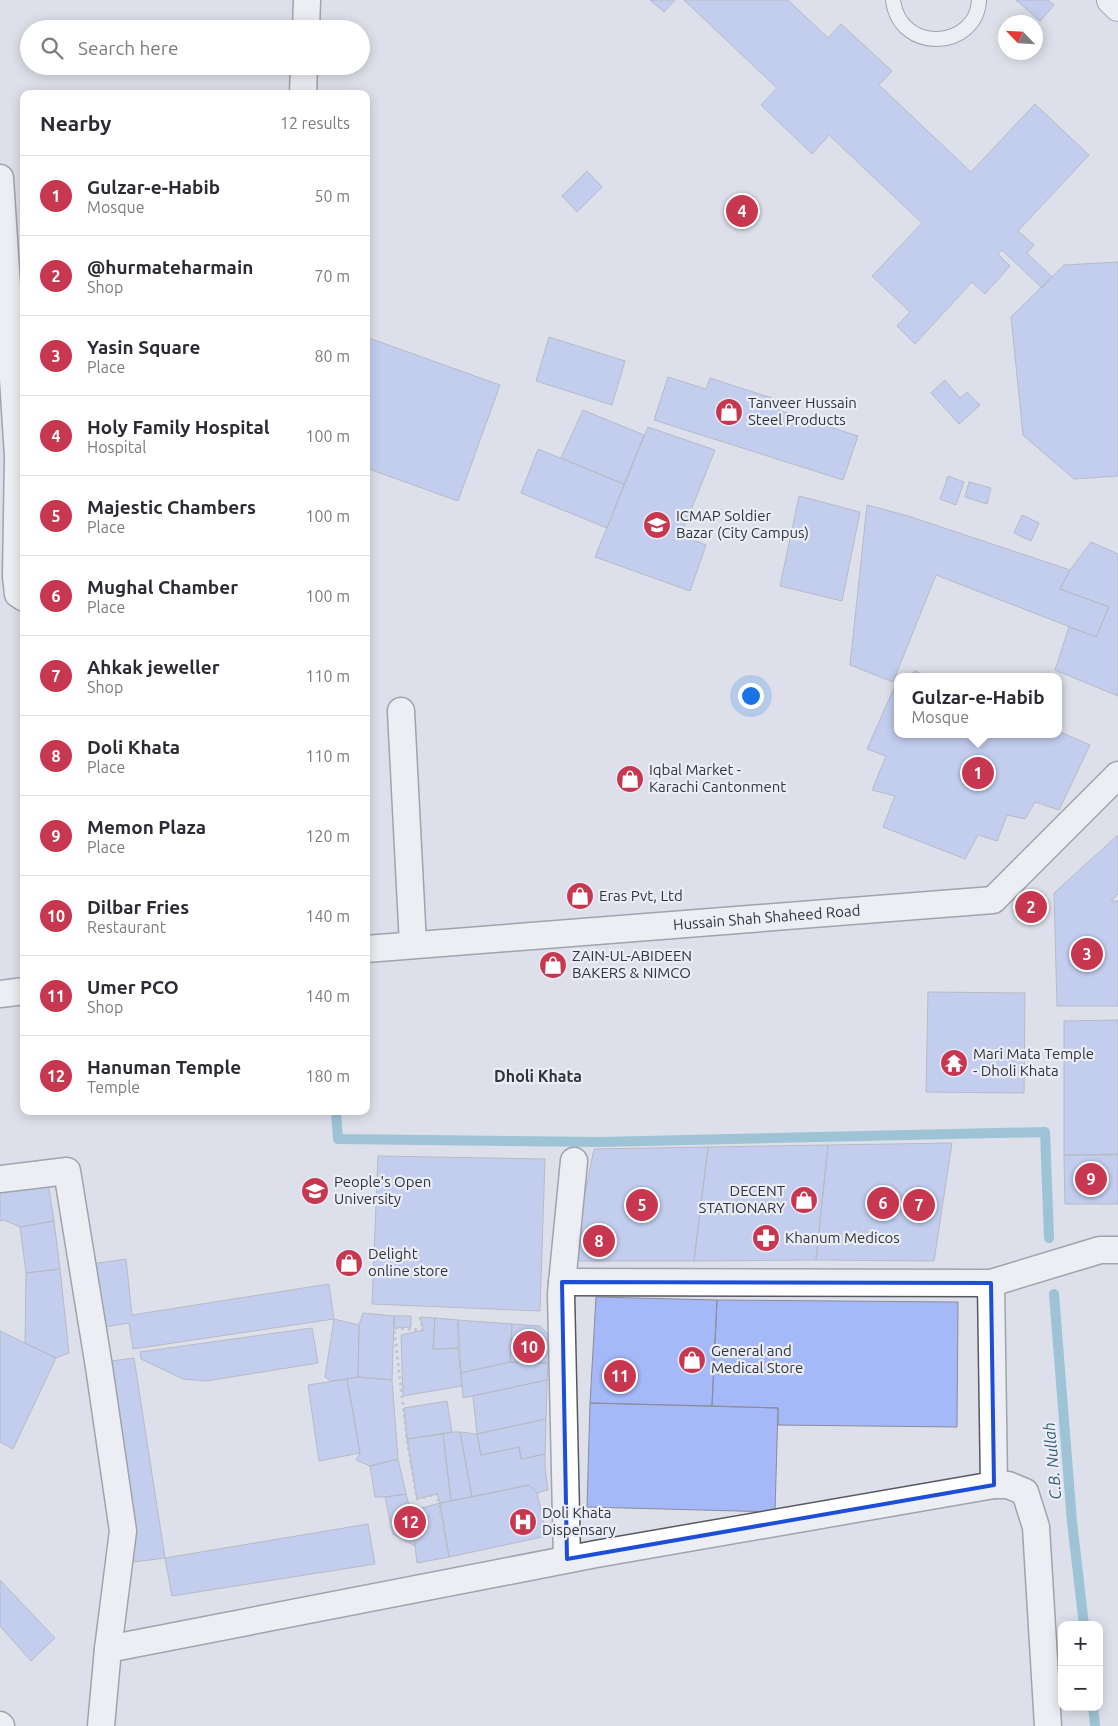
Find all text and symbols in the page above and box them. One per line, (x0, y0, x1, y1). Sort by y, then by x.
north arrow (998, 15, 1043, 60)
search box (20, 20, 370, 75)
icon: search (38, 34, 66, 62)
text: Search here (78, 37, 178, 59)
text: Nearby (40, 111, 111, 135)
text: 12 results (280, 114, 350, 132)
text: Gulzar-e-Habib (87, 176, 220, 198)
text: 1 (51, 187, 61, 205)
text: 50 m (314, 187, 350, 205)
pin: 4 (726, 192, 758, 230)
text: Mosque (87, 198, 145, 216)
text: @hurmateharmain (87, 256, 253, 278)
text: 2 (51, 267, 61, 285)
text: 70 m (314, 267, 350, 285)
text: Shop (87, 278, 123, 296)
text: Yasin Square (87, 336, 200, 358)
text: 3 (51, 347, 61, 365)
text: 80 m (314, 347, 350, 365)
text: Place (87, 358, 125, 376)
place label: Tanveer Hussain Steel Products (748, 394, 857, 428)
shop icon: Tanveer Hussain Steel Products (714, 397, 744, 427)
text: Holy Family Hospital (87, 416, 270, 438)
text: 4 (51, 427, 61, 445)
text: 100 m (305, 427, 350, 445)
text: Hospital (87, 438, 146, 456)
text: Majestic Chambers (87, 496, 256, 518)
text: 5 (51, 507, 61, 525)
text: 100 m (305, 507, 350, 525)
place label: ICMAP Soldier Bazar (City Campus) (676, 507, 809, 541)
school or university icon: ICMAP Soldier Bazar (City Campus) (642, 510, 672, 540)
text: Place (87, 518, 125, 536)
text: Mughal Chamber (87, 576, 238, 598)
text: 6 (51, 587, 61, 605)
text: 100 m (305, 587, 350, 605)
text: Place (87, 598, 125, 616)
text: Ahkak jeweller (87, 656, 220, 678)
text: 7 (51, 667, 61, 685)
text: 110 m (305, 667, 350, 685)
popup (894, 673, 1062, 738)
text: Shop (87, 678, 123, 696)
your location (738, 683, 764, 709)
text: Gulzar-e-Habib (911, 686, 1045, 708)
text: Mosque (911, 708, 969, 726)
text: Doli Khata (87, 736, 180, 758)
text: 8 (51, 747, 61, 765)
text: 110 m (305, 747, 350, 765)
pin: 1 (962, 754, 994, 792)
text: Place (87, 758, 125, 776)
place label: Iqbal Market - Karachi Cantonment (649, 761, 786, 795)
shop icon: Iqbal Market - Karachi Cantonment (615, 764, 645, 794)
text: Memon Plaza (87, 816, 206, 838)
text: 9 (51, 827, 61, 845)
text: 120 m (305, 827, 350, 845)
text: Place (87, 838, 125, 856)
shop icon: Eras Pvt, Ltd (565, 881, 595, 911)
place label: Eras Pvt, Ltd (599, 887, 683, 904)
pin: 2 (1015, 888, 1047, 926)
text: Dilbar Fries (87, 896, 189, 918)
street label: Hussain Shah Shaheed Road (672, 901, 861, 933)
text: 10 (47, 907, 65, 925)
text: 140 m (305, 907, 350, 925)
text: Restaurant (87, 918, 166, 936)
pin: 3 (1071, 935, 1103, 973)
place label: ZAIN-UL-ABIDEEN BAKERS & NIMCO (572, 947, 692, 981)
shop icon: ZAIN-UL-ABIDEEN BAKERS & NIMCO (538, 950, 568, 980)
text: Umer PCO (87, 976, 179, 998)
text: 11 (47, 987, 65, 1005)
text: 140 m (305, 987, 350, 1005)
text: Shop (87, 998, 123, 1016)
place label: Mari Mata Temple - Dholi Khata (973, 1045, 1094, 1079)
temple icon: Mari Mata Temple - Dholi Khata (939, 1048, 969, 1078)
text: Hanuman Temple (87, 1056, 241, 1078)
text: 12 (47, 1067, 65, 1085)
text: 180 m (305, 1067, 350, 1085)
district label: Dholi Khata (494, 1067, 582, 1085)
text: Temple (87, 1078, 140, 1096)
pin: 9 (1075, 1160, 1107, 1198)
place label: People's Open University (334, 1173, 431, 1207)
school or university icon: People's Open University (300, 1176, 330, 1206)
place label: DECENT STATIONARY (699, 1182, 786, 1216)
pin: 6 (867, 1184, 899, 1222)
shop icon: DECENT STATIONARY (789, 1185, 819, 1215)
pin: 5 (626, 1186, 658, 1224)
pin: 7 (903, 1186, 935, 1224)
pin: 8 (583, 1222, 615, 1260)
pharmacy icon: Khanum Medicos (751, 1223, 781, 1253)
place label: Khanum Medicos (785, 1229, 900, 1246)
place label: Delight online store (368, 1245, 448, 1279)
shop icon: Delight online store (334, 1248, 364, 1278)
pin: 10 (513, 1328, 545, 1366)
place label: General and Medical Store (711, 1342, 803, 1376)
shop icon: General and Medical Store (677, 1345, 707, 1375)
pin: 11 (604, 1357, 636, 1395)
water label: C.B. Nullah (1040, 1422, 1064, 1500)
pin: 12 (394, 1503, 426, 1541)
place label: Doli Khata Dispensary (542, 1504, 616, 1538)
hospital icon: Doli Khata Dispensary (508, 1507, 538, 1537)
map controls (1058, 1621, 1103, 1711)
button: + (1058, 1621, 1103, 1666)
button: − (1058, 1666, 1103, 1711)

